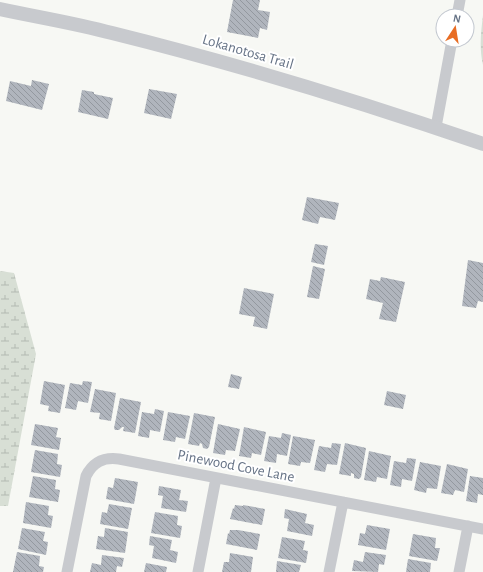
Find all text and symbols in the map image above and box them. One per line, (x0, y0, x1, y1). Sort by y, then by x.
north arrow (435, 8, 475, 48)
text: N (452, 13, 462, 25)
street label: Lokanotosa Trail (201, 32, 295, 72)
street label: Pinewood Cove Lane (176, 447, 296, 485)

